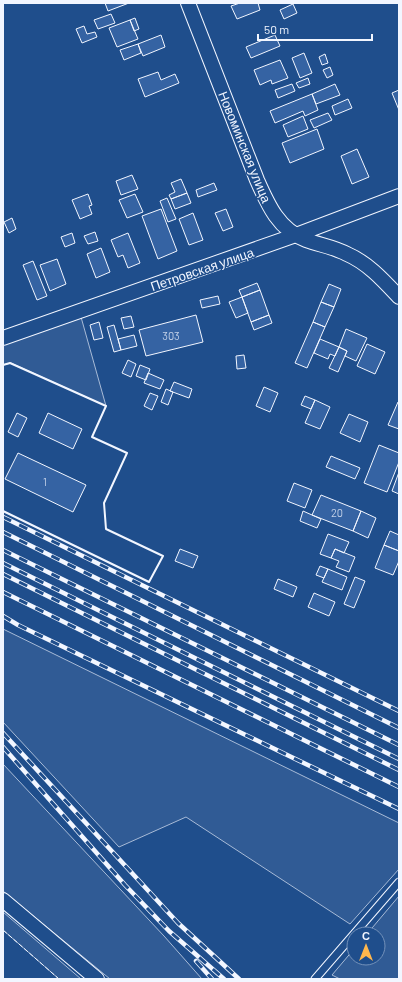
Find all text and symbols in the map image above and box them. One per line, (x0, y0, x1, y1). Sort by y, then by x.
scale bar (258, 16, 372, 42)
text: 50 m (264, 22, 289, 36)
street label: Новоминская улица (215, 89, 275, 206)
street label: Петровская улица (148, 244, 257, 294)
house number: 303 (162, 329, 180, 342)
house number: 1 (43, 475, 47, 488)
house number: 20 (331, 506, 343, 519)
north arrow (346, 926, 386, 966)
text: С (362, 929, 370, 942)

